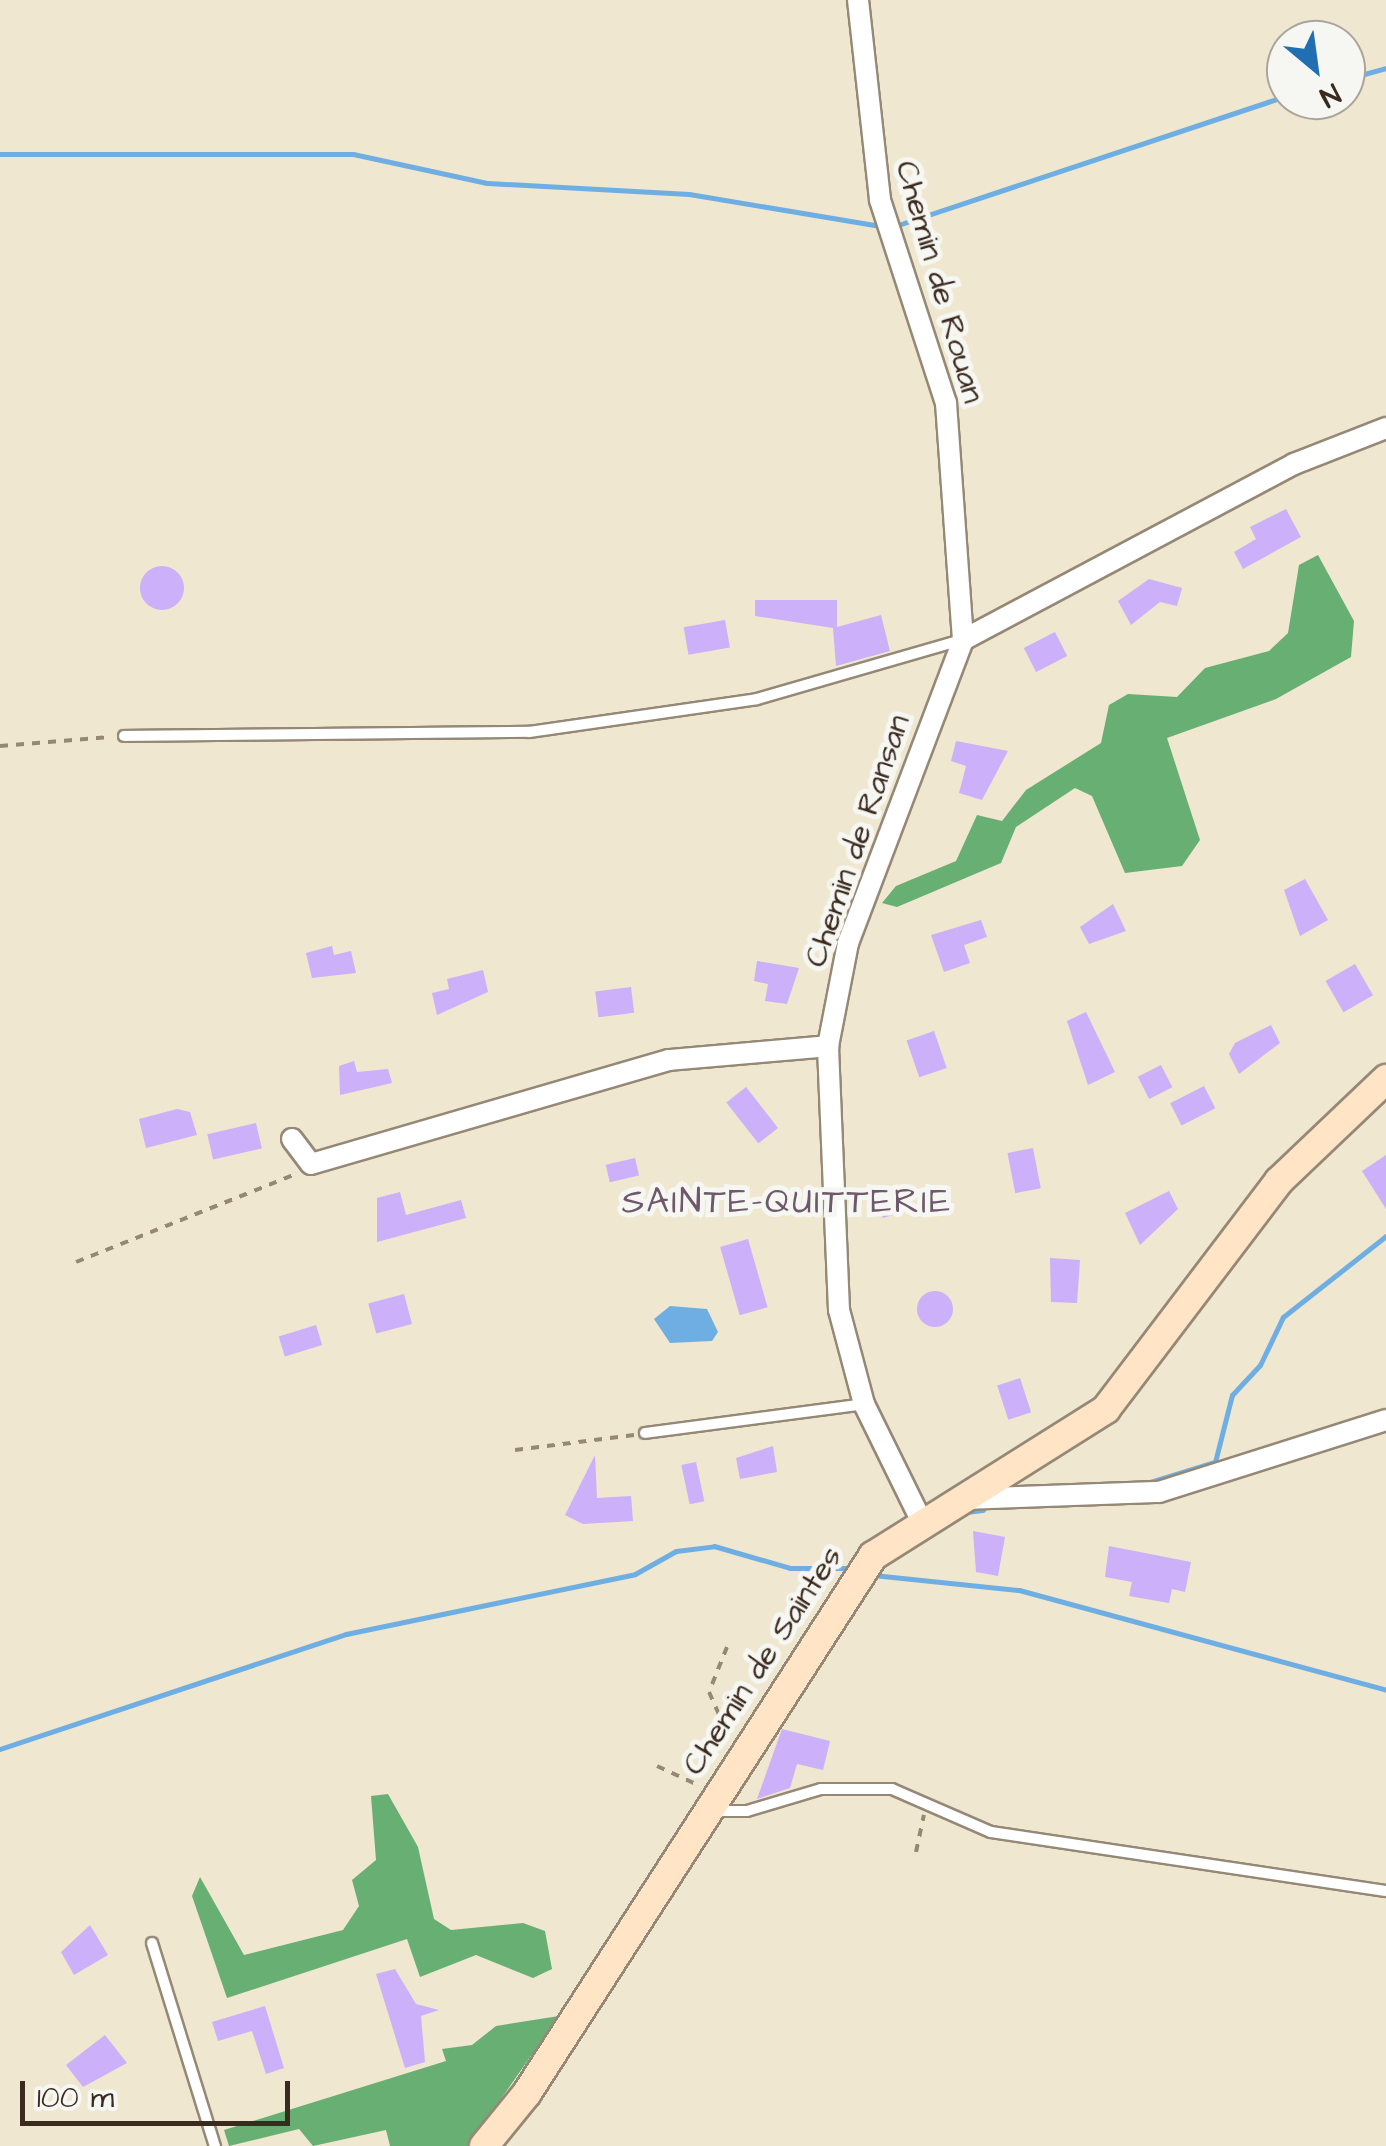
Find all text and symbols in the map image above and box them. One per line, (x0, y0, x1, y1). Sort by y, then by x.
north arrow (1266, 20, 1366, 120)
text: N (1313, 74, 1347, 116)
street label: Chemin de Rouan (886, 156, 992, 408)
street label: Chemin de Ransan (797, 710, 919, 972)
district label: SAINTE-QUITTERIE (622, 1181, 952, 1223)
street label: Chemin de Saintes (675, 1539, 851, 1783)
scale bar (25, 2061, 295, 2123)
text: 100 m (37, 2077, 114, 2119)

